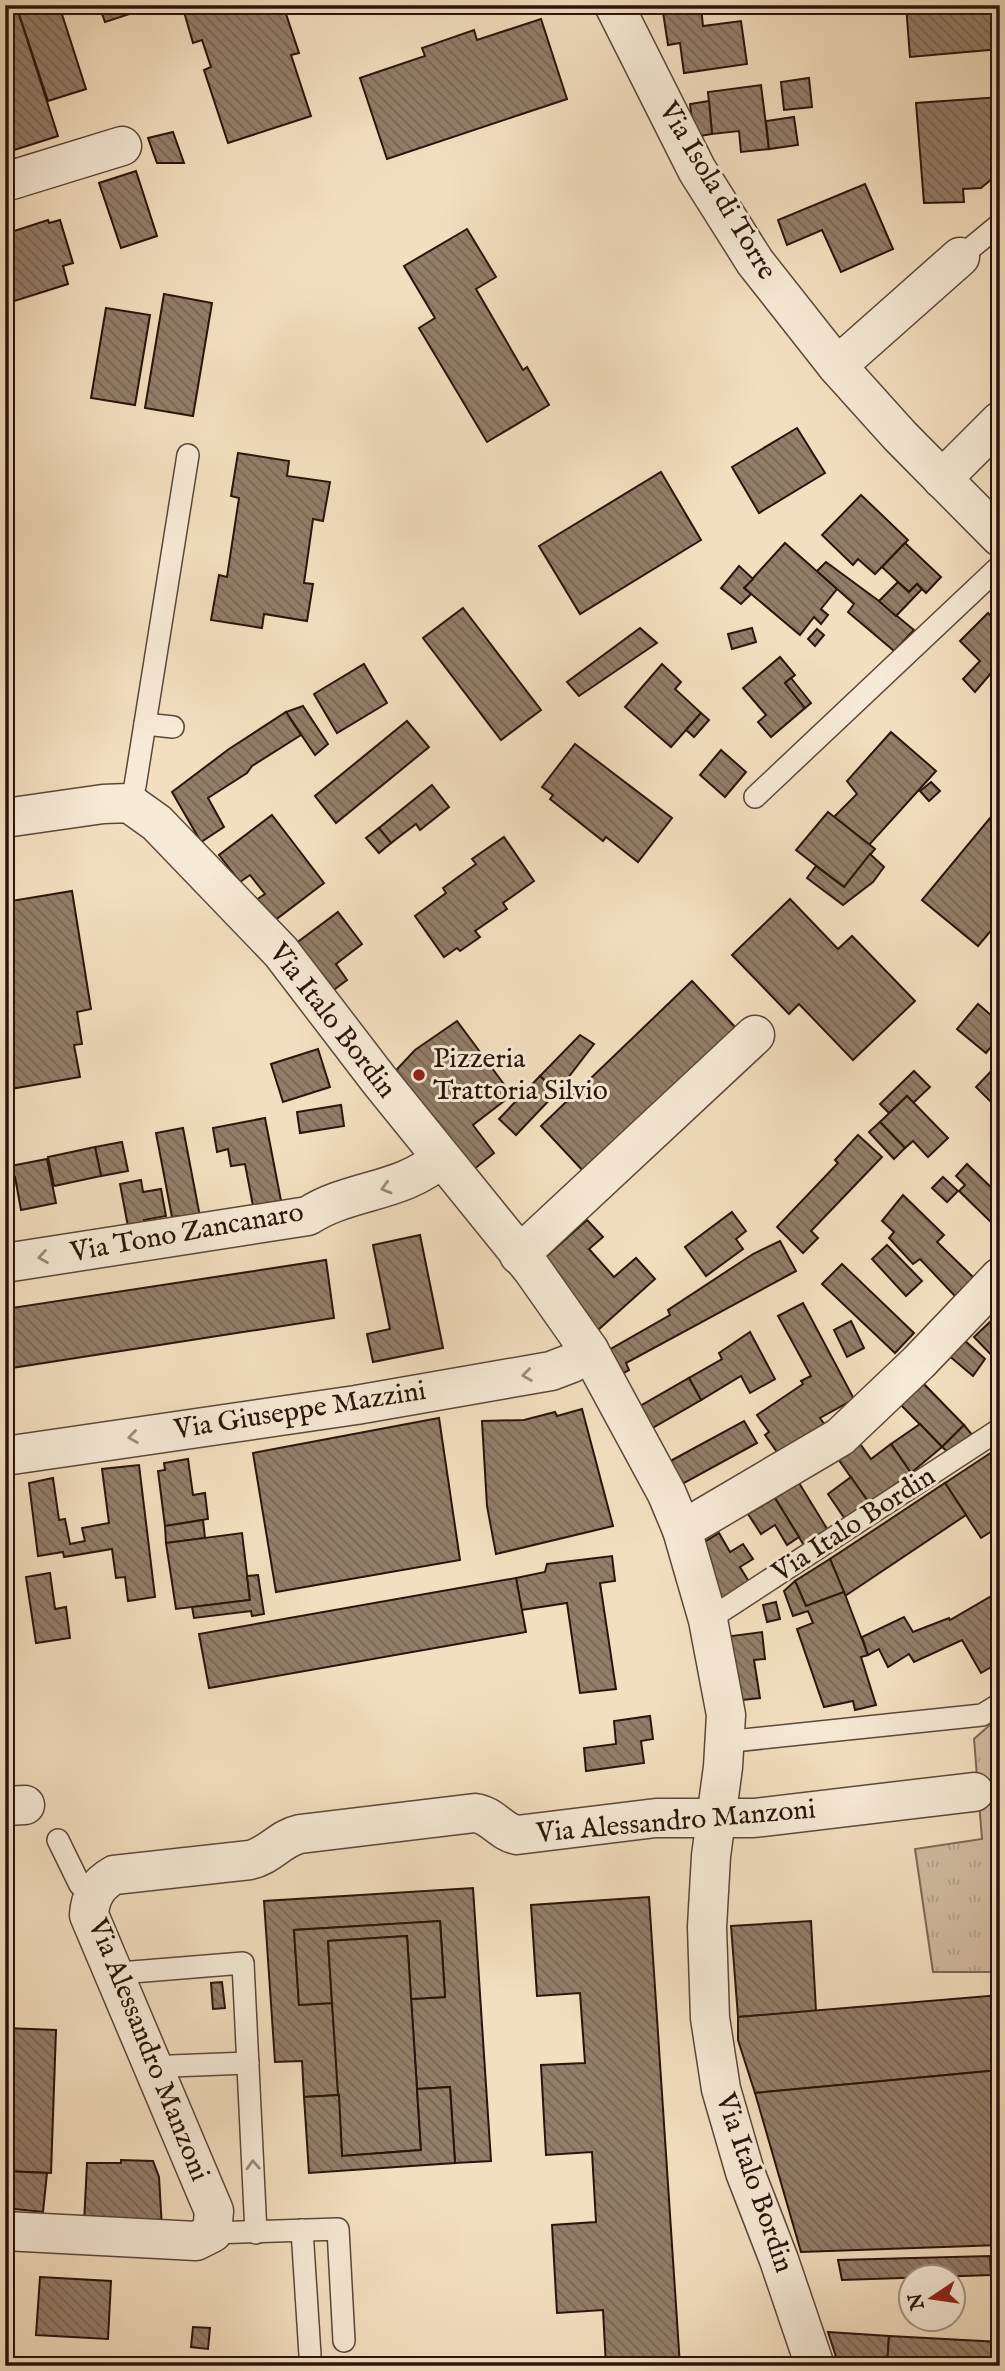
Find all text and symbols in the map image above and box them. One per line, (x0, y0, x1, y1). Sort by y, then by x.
street label: Via Isola di Torre (650, 95, 784, 287)
street label: Via Italo Bordin (260, 936, 404, 1106)
place label: Pizzeria Trattoria Silvio (433, 1042, 608, 1109)
marker: Pizzeria Trattoria Silvio (411, 1067, 427, 1083)
one-way arrow (380, 1180, 392, 1194)
street label: Via Tono Zancanaro (67, 1195, 306, 1271)
one-way arrow (37, 1249, 49, 1264)
one-way arrow (521, 1367, 533, 1382)
street label: Via Giuseppe Mazzini (171, 1374, 428, 1448)
one-way arrow (127, 1430, 139, 1445)
street label: Via Italo Bordin (765, 1459, 942, 1591)
street label: Via Alessandro Manzoni (534, 1792, 817, 1852)
street label: Via Alessandro Manzoni (79, 1913, 217, 2186)
street label: Via Italo Bordin (707, 2088, 801, 2277)
one-way arrow (245, 2159, 260, 2170)
north arrow (897, 2262, 967, 2332)
text: N (904, 2290, 931, 2313)

